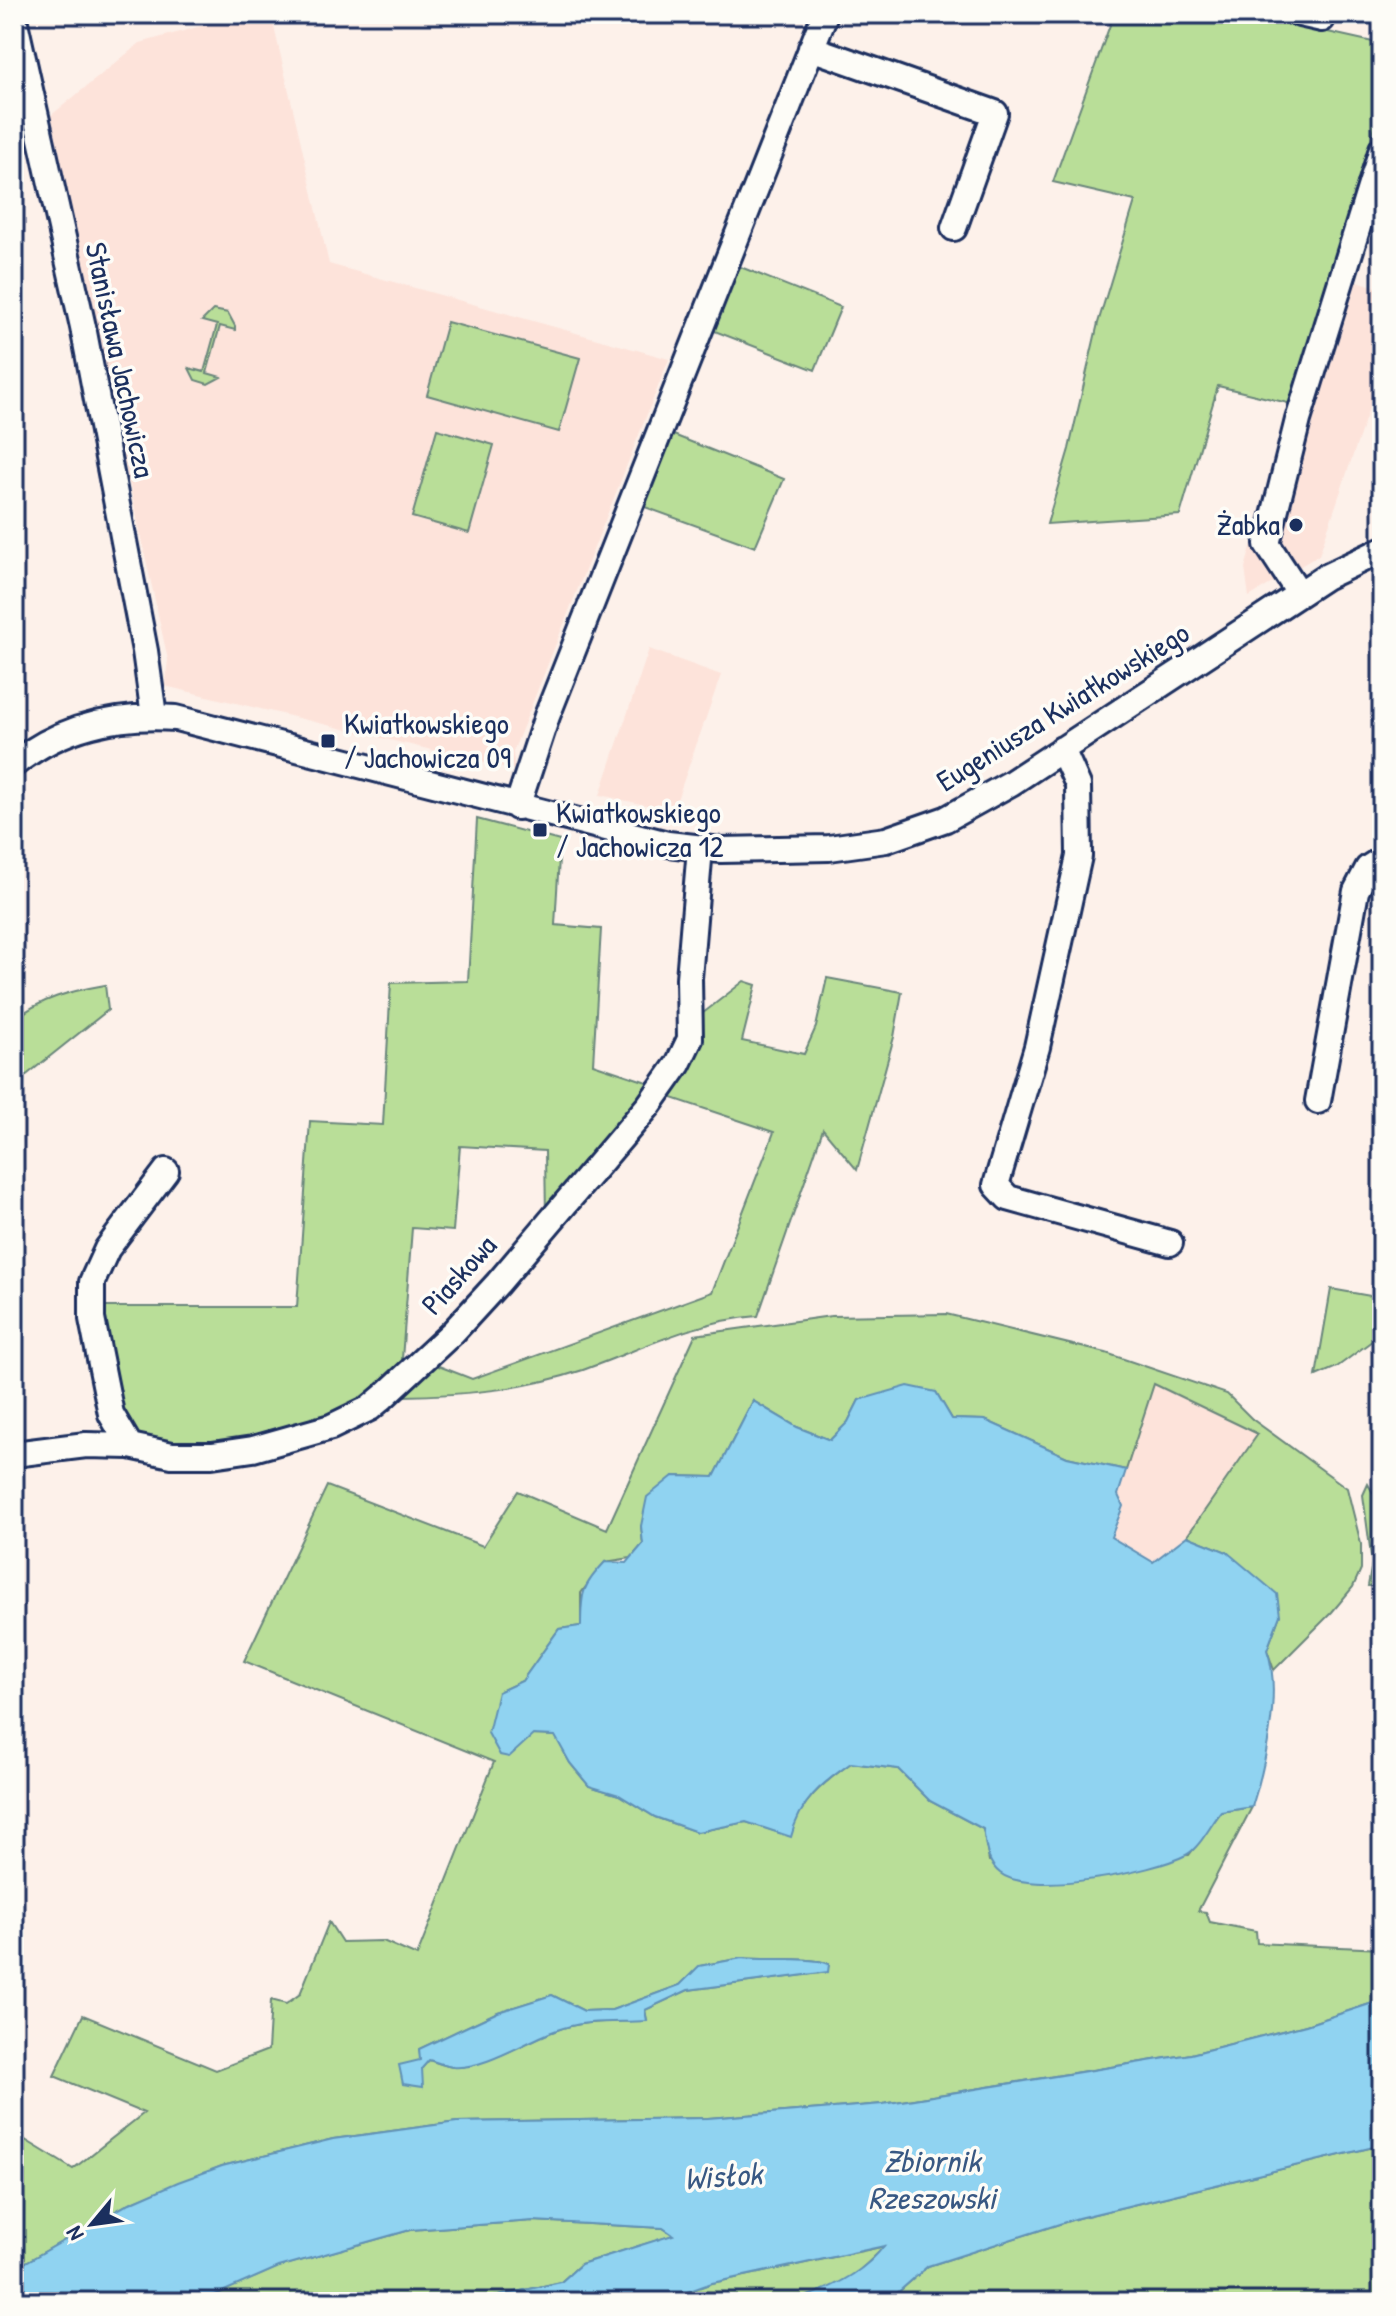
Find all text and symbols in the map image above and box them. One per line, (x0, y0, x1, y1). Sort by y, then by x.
street label: Stanisława Jachowicza (77, 239, 165, 481)
place label: Żabka (1216, 504, 1280, 544)
marker: Żabka (1287, 516, 1305, 534)
street label: Eugeniusza Kwiatkowskiego (929, 612, 1196, 800)
place label: Kwiatkowskiego / Jachowicza 09 (344, 703, 511, 777)
marker: Kwiatkowskiego / Jachowicza 09 (319, 732, 337, 750)
place label: Kwiatkowskiego / Jachowicza 12 (556, 792, 723, 866)
marker: Kwiatkowskiego / Jachowicza 12 (531, 821, 549, 839)
street label: Piaskowa (412, 1226, 505, 1323)
water label: Zbiornik Rzeszowski (868, 2139, 999, 2219)
water label: Wisłok (683, 2151, 766, 2200)
north arrow (52, 2184, 132, 2264)
text: N (58, 2221, 90, 2246)

